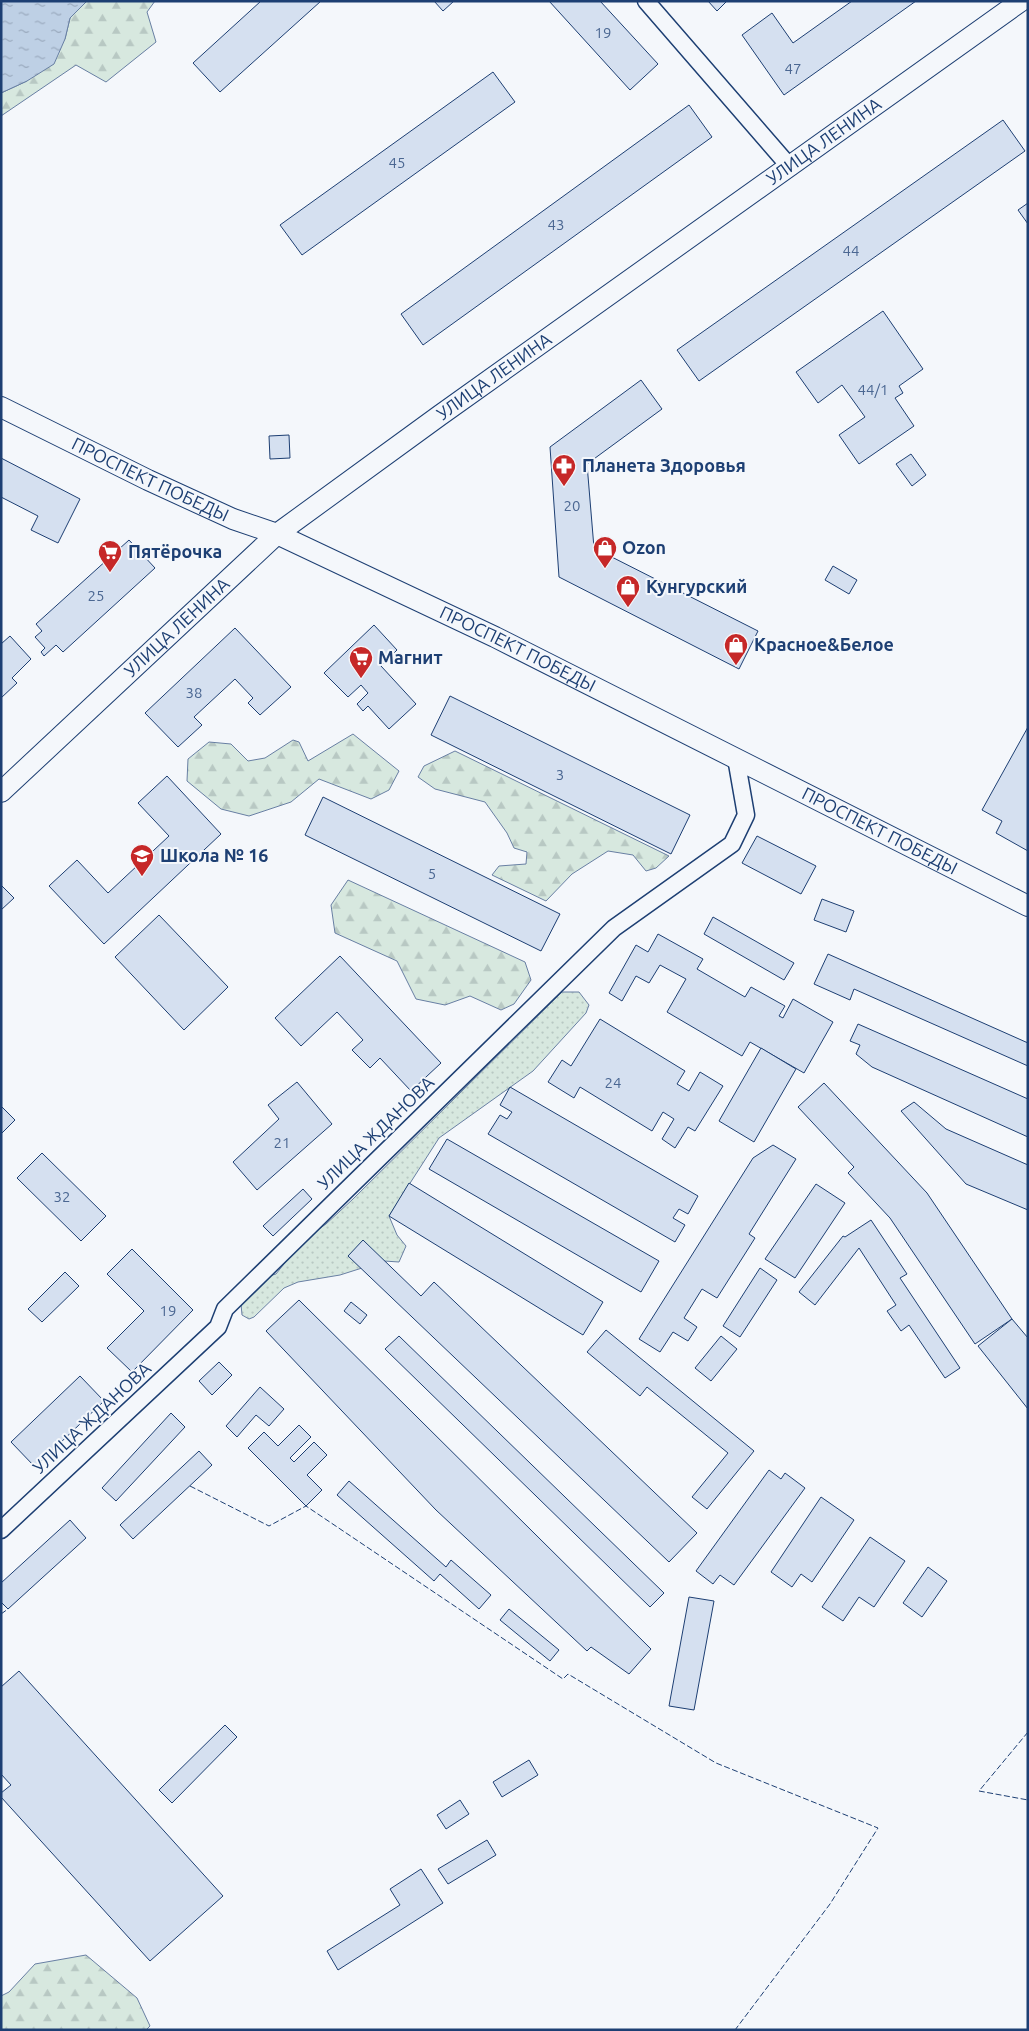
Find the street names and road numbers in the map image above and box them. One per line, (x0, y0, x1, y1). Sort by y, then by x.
street label: УЛИЦА ЛЕНИНА (762, 93, 885, 188)
street label: УЛИЦА ЛЕНИНА (433, 328, 555, 423)
street label: ПРОСПЕКТ ПОБЕДЫ (69, 433, 232, 525)
street label: УЛИЦА ЛЕНИНА (120, 573, 233, 680)
street label: ПРОСПЕКТ ПОБЕДЫ (437, 601, 599, 695)
street label: ПРОСПЕКТ ПОБЕДЫ (799, 783, 961, 878)
street label: УЛИЦА ЖДАНОВА (313, 1072, 438, 1193)
street label: УЛИЦА ЖДАНОВА (28, 1357, 155, 1477)

